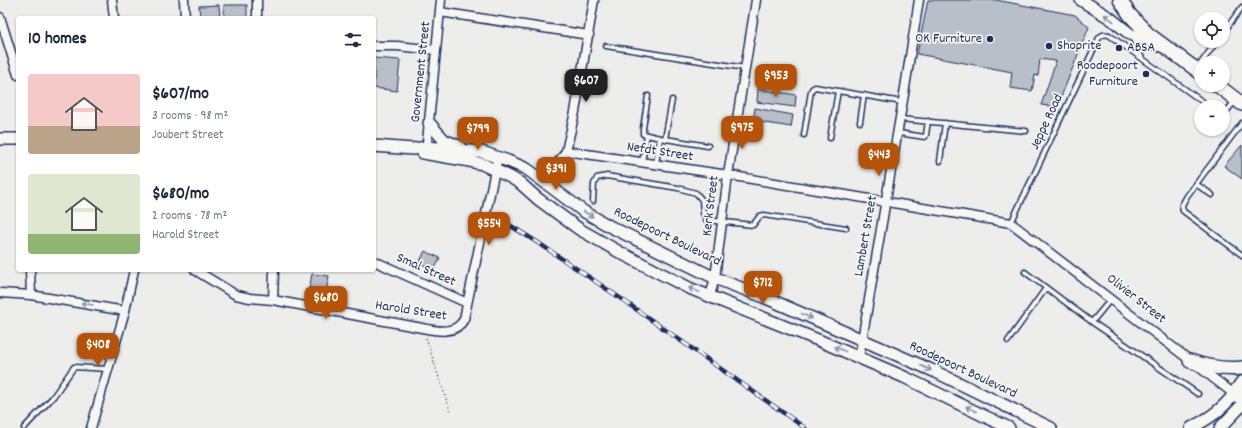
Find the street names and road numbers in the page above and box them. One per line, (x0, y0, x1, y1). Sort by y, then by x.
street label: Government Street (406, 20, 436, 124)
street label: Jeppe Road (1025, 91, 1069, 153)
street label: Nefdt Street (625, 137, 695, 167)
street label: Kerk Street (697, 175, 725, 237)
street label: Lambert Street (849, 194, 883, 278)
street label: Roodepoort Boulevard (610, 202, 724, 272)
street label: Smal Street (393, 248, 459, 292)
street label: Olivier Street (1102, 269, 1170, 329)
street label: Harold Street (374, 295, 448, 327)
street label: Roodepoort Boulevard (906, 336, 1020, 404)

